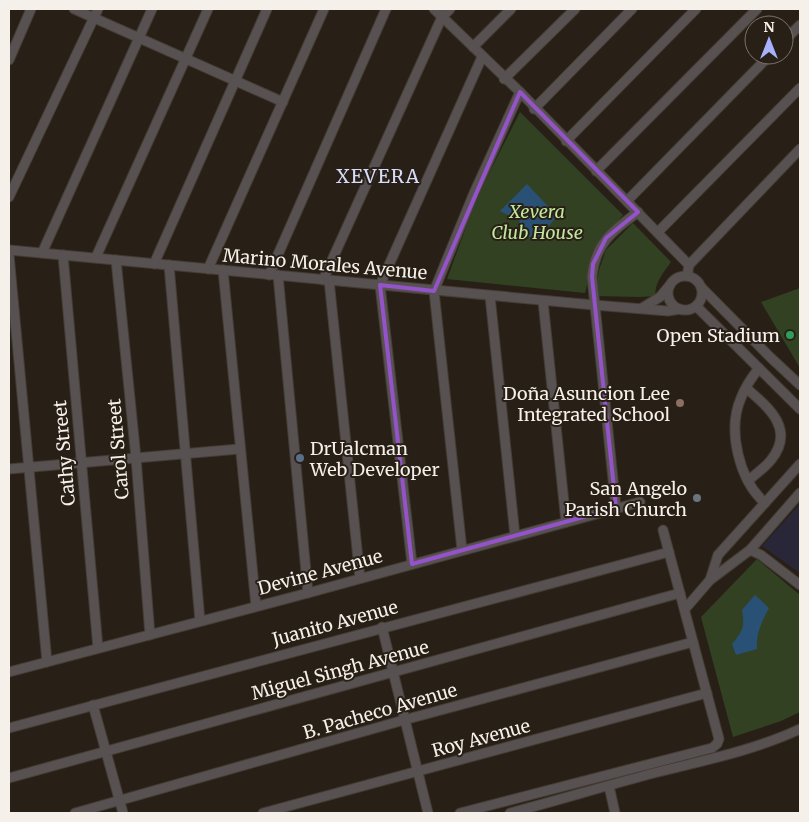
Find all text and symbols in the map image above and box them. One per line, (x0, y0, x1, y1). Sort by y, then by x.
north arrow (744, 15, 794, 65)
text: N (763, 18, 775, 36)
district label: XEVERA (336, 164, 420, 188)
park label: Xevera Club House (491, 200, 583, 244)
street label: Marino Morales Avenue (222, 244, 428, 284)
place label: Open Stadium (657, 324, 780, 347)
marker: Open Stadium (784, 329, 796, 341)
place label: Doña Asuncion Lee Integrated School (503, 382, 670, 426)
marker: Doña Asuncion Lee Integrated School (674, 397, 686, 409)
street label: Carol Street (102, 398, 134, 500)
street label: Cathy Street (48, 399, 80, 507)
place label: DrUalcman Web Developer (309, 437, 440, 481)
marker: DrUalcman Web Developer (294, 452, 306, 464)
place label: San Angelo Parish Church (565, 477, 687, 521)
marker: San Angelo Parish Church (691, 492, 703, 504)
street label: Devine Avenue (255, 544, 385, 600)
street label: Juanito Avenue (269, 595, 400, 651)
street label: Miguel Singh Avenue (249, 635, 431, 705)
street label: B. Pacheco Avenue (300, 678, 460, 744)
street label: Roy Avenue (429, 714, 533, 762)

